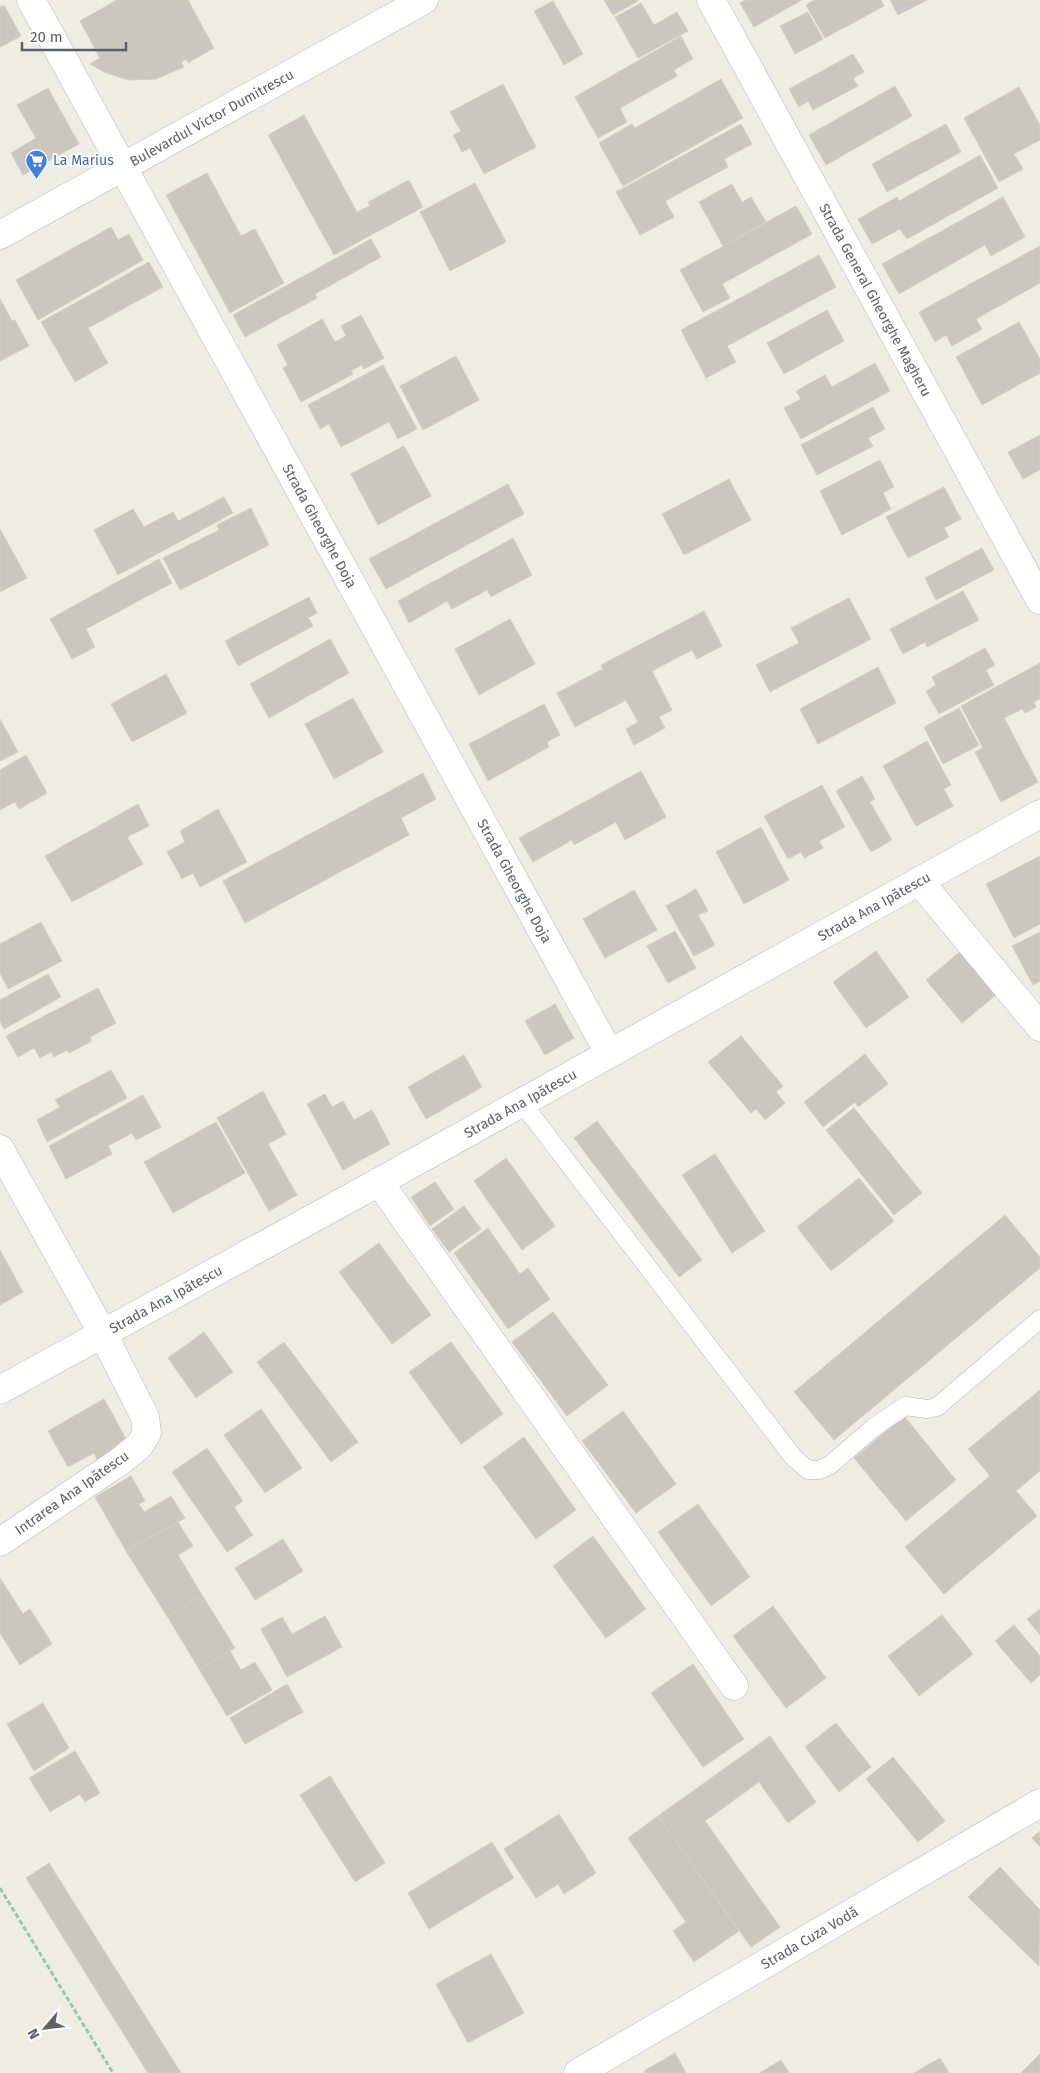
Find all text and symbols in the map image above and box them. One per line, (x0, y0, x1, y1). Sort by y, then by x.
scale bar (22, 20, 126, 52)
text: 20 m (30, 28, 63, 46)
street label: Bulevardul Victor Dumitrescu (127, 65, 297, 170)
supermarket icon: La Marius (25, 148, 49, 179)
place label: La Marius (53, 152, 114, 169)
street label: Strada General Gheorghe Magheru (816, 200, 935, 399)
street label: Strada Gheorghe Doja (279, 461, 361, 591)
street label: Strada Gheorghe Doja (474, 816, 555, 946)
street label: Strada Ana Ipătescu (815, 868, 933, 944)
street label: Strada Ana Ipătescu (461, 1065, 580, 1141)
street label: Strada Ana Ipătescu (106, 1261, 225, 1337)
street label: Intrarea Ana Ipătescu (12, 1447, 132, 1539)
street label: Strada Cuza Vodă (758, 1903, 861, 1973)
north arrow (20, 2003, 70, 2053)
text: N (24, 2026, 44, 2042)

